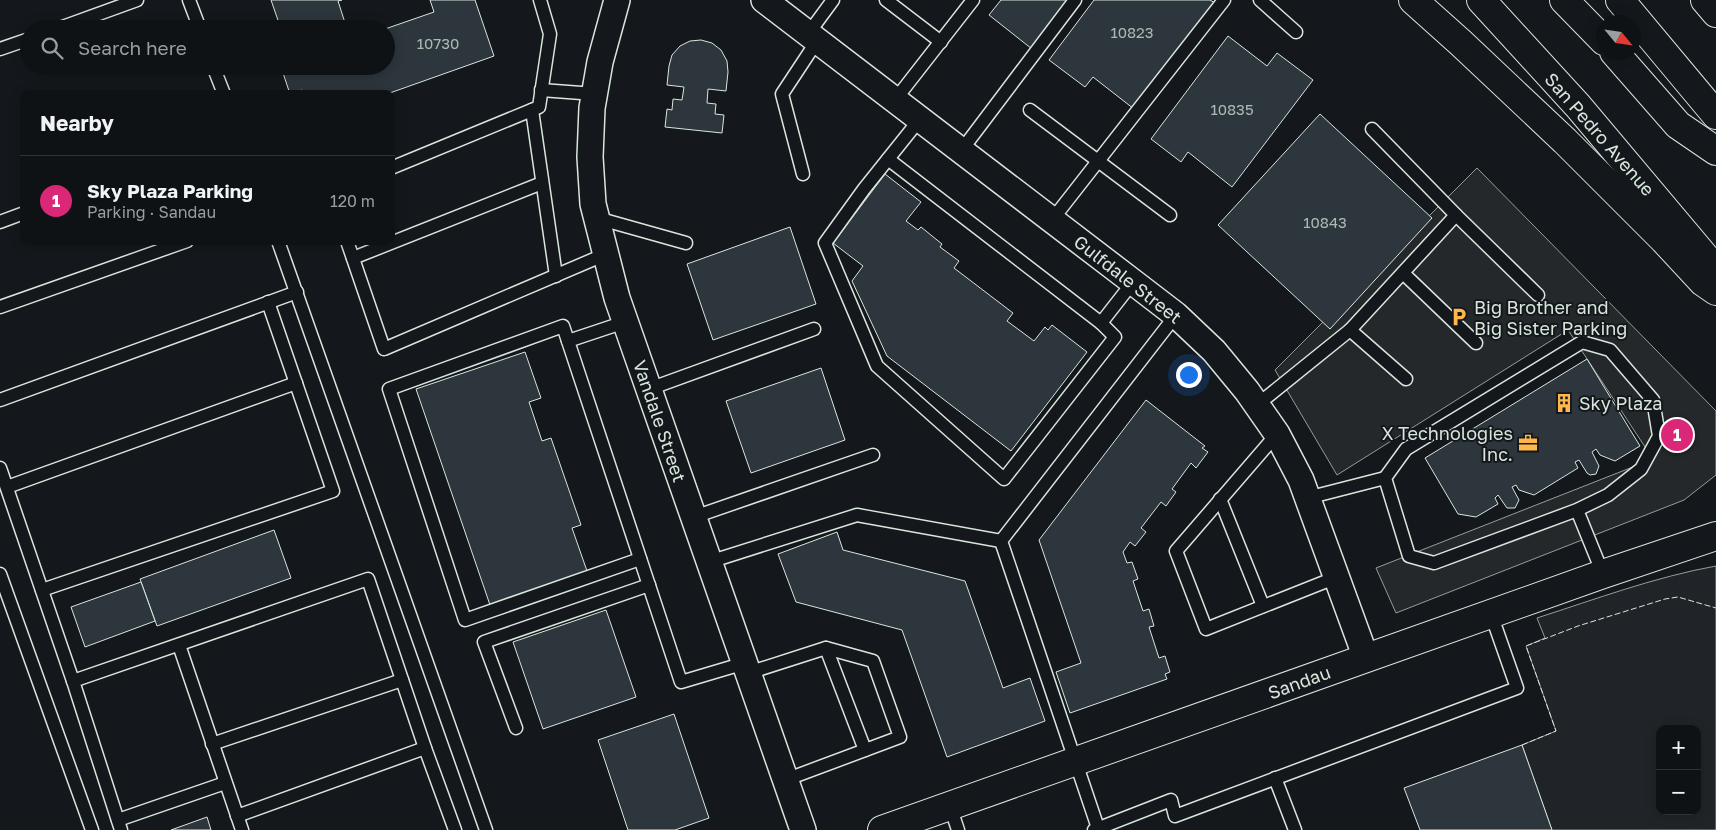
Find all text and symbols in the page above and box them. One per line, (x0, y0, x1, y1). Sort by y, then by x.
north arrow (1596, 15, 1641, 60)
search box (20, 20, 395, 75)
house number: 10823 (1110, 23, 1154, 41)
icon: search (38, 34, 66, 62)
house number: 10730 (417, 34, 459, 52)
text: Search here (78, 36, 187, 59)
street label: San Pedro Avenue (1541, 68, 1659, 200)
house number: 10835 (1210, 100, 1254, 118)
text: Nearby (40, 110, 114, 136)
text: Sky Plaza Parking (87, 179, 253, 202)
text: 1 (52, 191, 60, 211)
text: 120 m (330, 191, 375, 211)
text: Parking · Sandau (87, 202, 216, 222)
house number: 10843 (1303, 213, 1347, 231)
street label: Gulfdale Street (1070, 230, 1186, 328)
place label: Big Brother and Big Sister Parking (1474, 296, 1627, 339)
parking icon: Big Brother and Big Sister Parking (1448, 306, 1470, 328)
street label: Vandale Street (629, 357, 691, 485)
your location (1176, 362, 1202, 388)
building icon: Sky Plaza (1553, 392, 1575, 414)
place label: Sky Plaza (1579, 392, 1663, 414)
pin: 1 (1661, 416, 1693, 454)
place label: X Technologies Inc. (1382, 422, 1513, 465)
office icon: X Technologies Inc. (1517, 432, 1539, 454)
street label: Sandau (1265, 661, 1333, 703)
map controls (1656, 725, 1701, 815)
button: + (1656, 725, 1701, 770)
button: − (1656, 770, 1701, 815)

